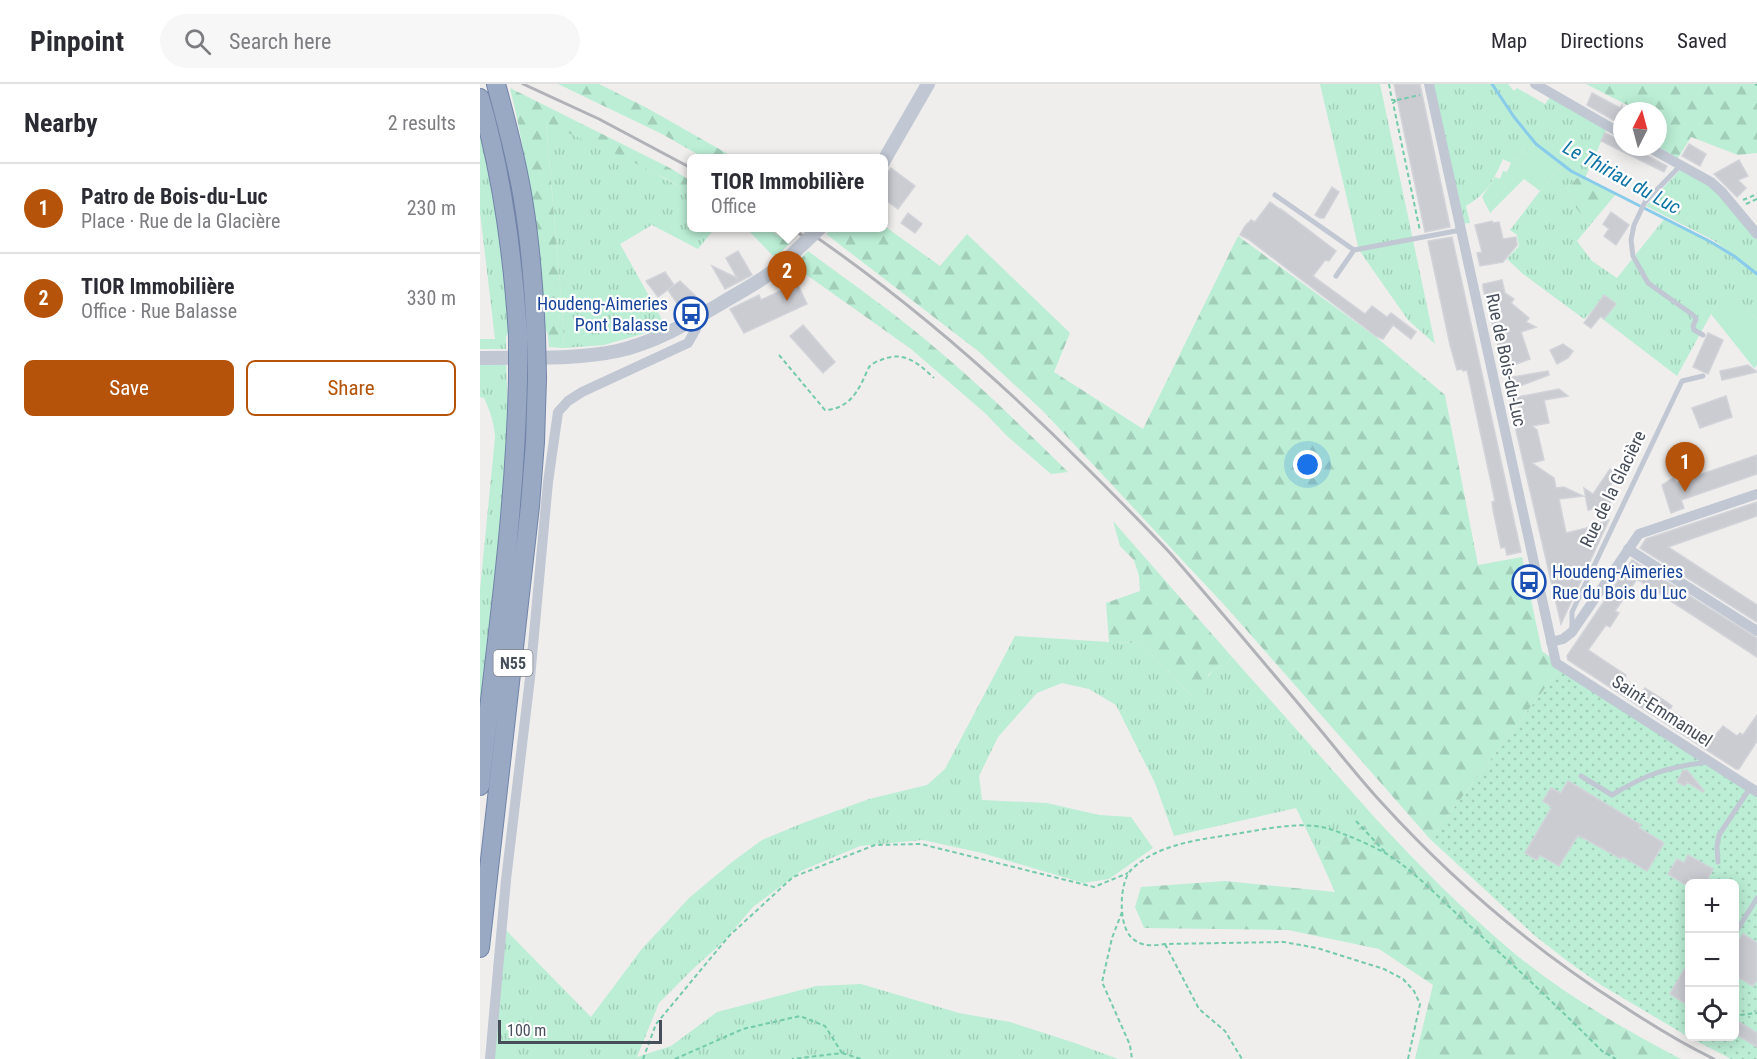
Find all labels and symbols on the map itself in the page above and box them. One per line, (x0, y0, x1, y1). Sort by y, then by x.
north arrow (1613, 102, 1667, 156)
water label: Le Thiriau du Luc (1559, 135, 1685, 219)
pin: 2 (768, 252, 806, 301)
street label: Rue de Bois-du-Luc (1482, 292, 1531, 428)
place label: Houdeng-Aimeries Pont Balasse (537, 293, 668, 335)
bus stop icon: Houdeng-Aimeries Pont Balasse (673, 296, 709, 332)
street label: Rue de la Glacière (1575, 427, 1650, 551)
pin: 1 (1666, 442, 1704, 492)
your location (1293, 450, 1322, 479)
place label: Houdeng-Aimeries Rue du Bois du Luc (1552, 561, 1687, 603)
bus stop icon: Houdeng-Aimeries Rue du Bois du Luc (1511, 564, 1547, 600)
road number: N55 (494, 650, 532, 676)
street label: Saint-Emmanuel (1608, 670, 1716, 751)
scale bar (498, 1017, 662, 1044)

